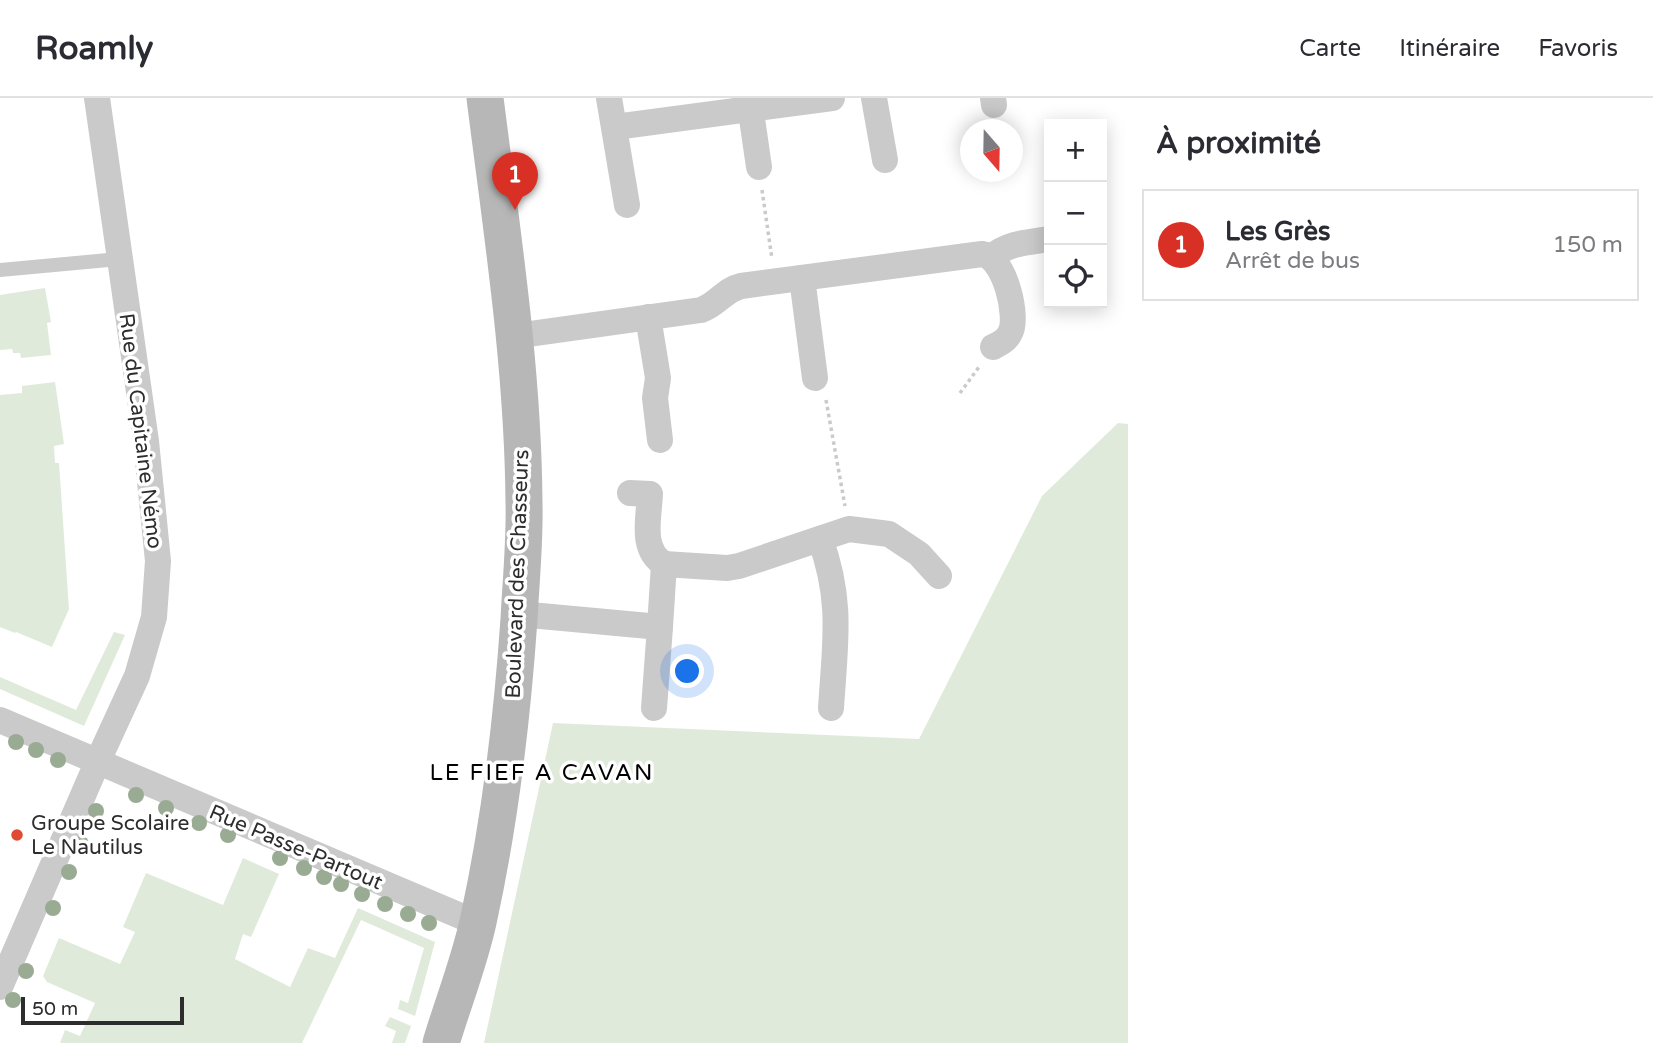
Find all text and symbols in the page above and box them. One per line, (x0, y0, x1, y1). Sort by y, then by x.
text: Roamly (35, 29, 153, 68)
text: Carte (1299, 34, 1361, 63)
text: Itinéraire (1399, 34, 1500, 63)
text: Favoris (1538, 34, 1618, 63)
north arrow (960, 119, 1023, 182)
map controls (1044, 119, 1107, 308)
button: + (1044, 119, 1107, 182)
text: À proximité (1156, 125, 1321, 162)
pin: 1 (492, 152, 538, 210)
button: − (1044, 182, 1107, 245)
text: Les Grès (1225, 216, 1330, 247)
text: 1 (1174, 231, 1188, 259)
text: 150 m (1553, 231, 1623, 259)
button: locate (1044, 245, 1107, 308)
text: Arrêt de bus (1225, 247, 1360, 275)
street label: Rue du Capitaine Némo (114, 312, 167, 550)
street label: Boulevard des Chasseurs (501, 449, 534, 699)
your location (670, 654, 704, 688)
district label: LE FIEF A CAVAN (430, 759, 654, 787)
street label: Rue Passe-Partout (205, 800, 386, 895)
place label: Groupe Scolaire Le Nautilus (31, 811, 190, 860)
marker: Groupe Scolaire Le Nautilus (9, 827, 25, 843)
scale bar (21, 994, 184, 1026)
text: 50 m (32, 998, 78, 1020)

